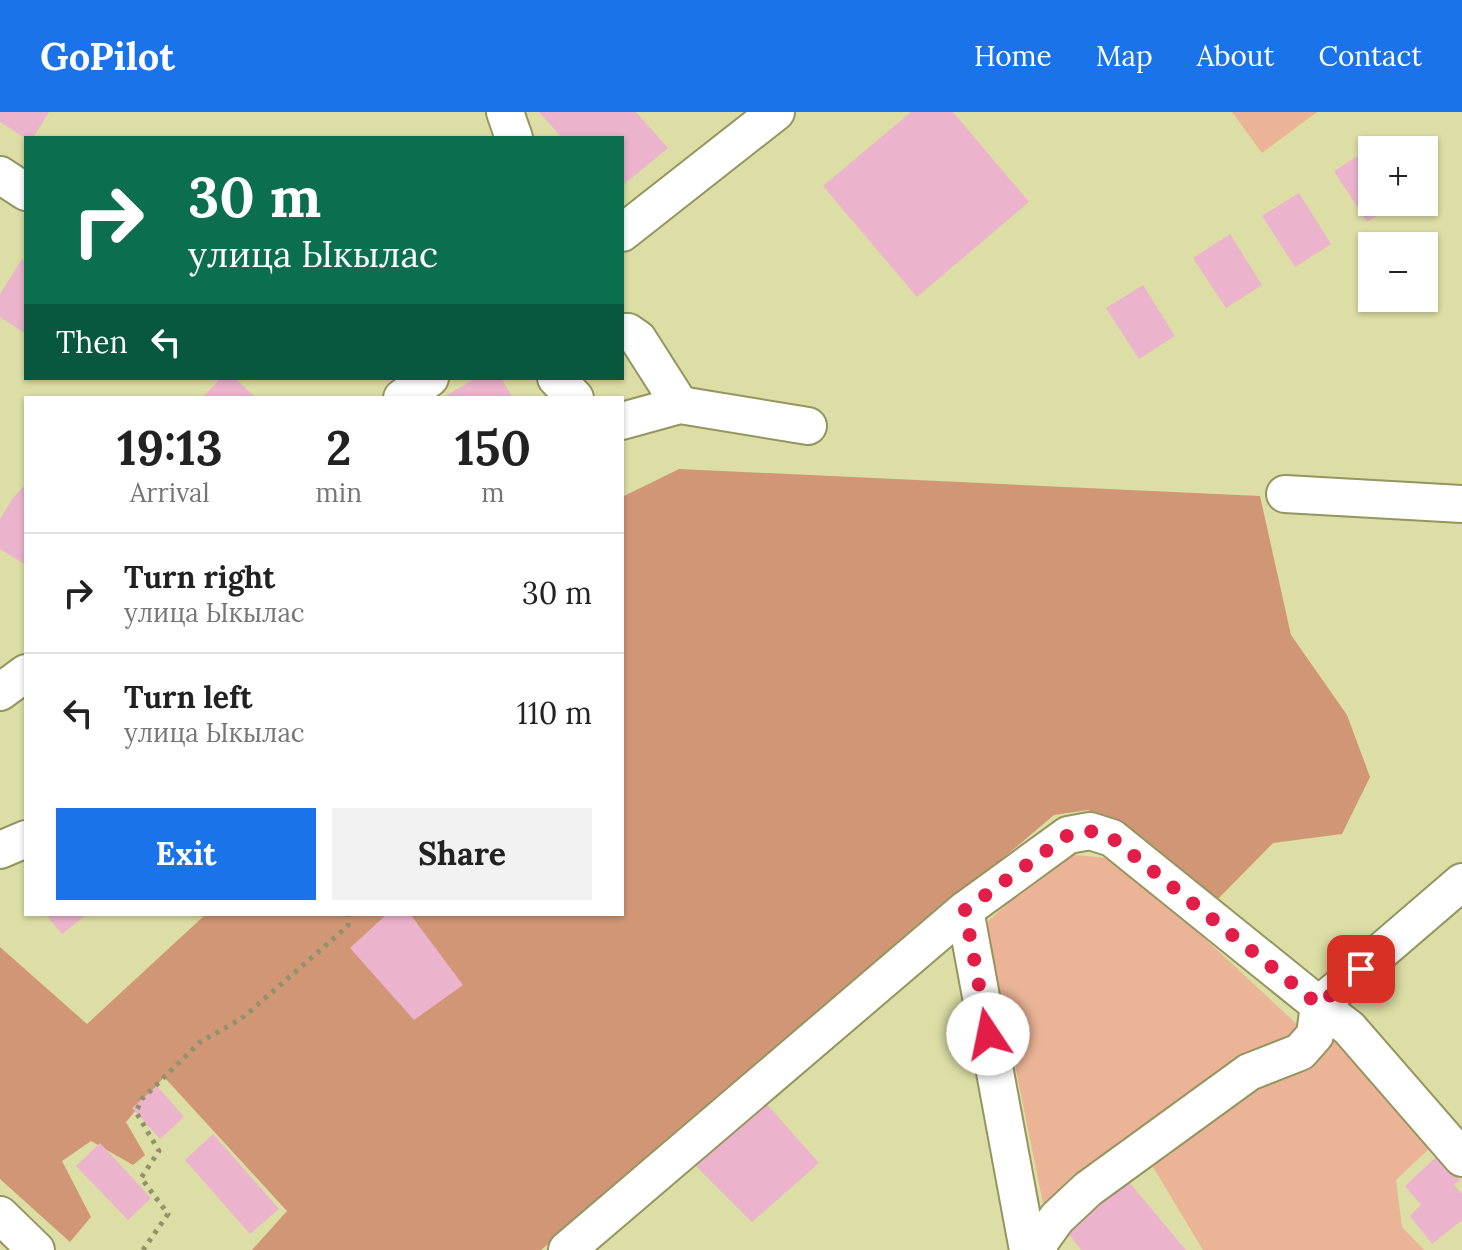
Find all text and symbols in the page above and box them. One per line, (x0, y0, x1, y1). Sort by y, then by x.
text: GoPilot (40, 32, 175, 80)
text: Home (974, 38, 1052, 74)
text: Map (1096, 38, 1153, 74)
text: About (1197, 38, 1274, 74)
text: Contact (1318, 38, 1422, 74)
map controls (1358, 136, 1438, 312)
button: + (1358, 136, 1438, 216)
text: 30 m (188, 161, 321, 232)
icon: right (56, 168, 160, 272)
text: улица Ыкылас (188, 231, 438, 277)
button: − (1358, 232, 1438, 312)
icon: left (144, 320, 188, 364)
text: Then (56, 323, 128, 361)
text: 19:13 (117, 417, 223, 478)
text: 2 (326, 417, 352, 478)
text: 150 (455, 417, 531, 478)
text: Arrival (130, 476, 210, 509)
text: min (316, 476, 362, 509)
text: m (481, 476, 505, 509)
text: Turn right (124, 558, 275, 596)
icon: right (56, 571, 100, 615)
text: 30 m (522, 574, 592, 612)
text: улица Ыкылас (124, 596, 305, 629)
text: Turn left (124, 678, 252, 716)
icon: left (56, 691, 100, 735)
text: 110 m (517, 694, 592, 732)
text: улица Ыкылас (124, 716, 305, 749)
button: Exit (56, 808, 316, 900)
button: Share (332, 808, 592, 900)
pin (1327, 935, 1395, 1003)
icon: arrive (1339, 947, 1383, 991)
position arrow (946, 992, 1030, 1076)

